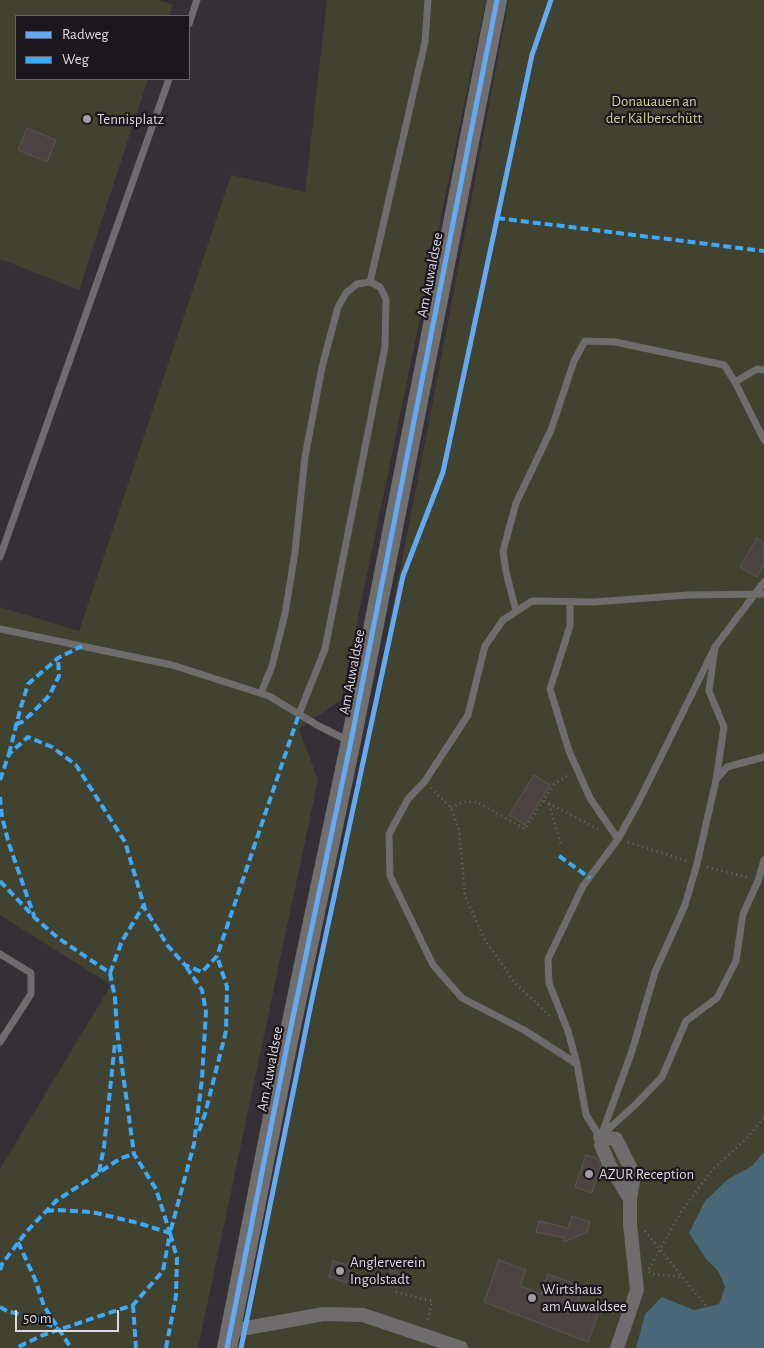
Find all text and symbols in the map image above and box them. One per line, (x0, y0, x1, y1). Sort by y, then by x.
legend (15, 15, 190, 80)
text: Radweg (62, 27, 109, 42)
text: Weg (62, 52, 89, 67)
park label: Donauauen an der Kälberschütt (606, 92, 702, 127)
place label: Tennisplatz (97, 110, 164, 128)
marker: Tennisplatz (81, 113, 93, 125)
street label: Am Auwaldsee (413, 231, 447, 319)
street label: Am Auwaldsee (335, 628, 369, 716)
street label: Am Auwaldsee (253, 1025, 287, 1113)
place label: AZUR Reception (599, 1165, 694, 1183)
marker: AZUR Reception (583, 1168, 595, 1180)
place label: Anglerverein Ingolstadt (350, 1253, 425, 1288)
marker: Anglerverein Ingolstadt (334, 1265, 346, 1277)
place label: Wirtshaus am Auwaldsee (542, 1280, 627, 1315)
marker: Wirtshaus am Auwaldsee (526, 1292, 538, 1304)
scale bar (18, 1300, 121, 1332)
text: 50 m (23, 1311, 52, 1326)

